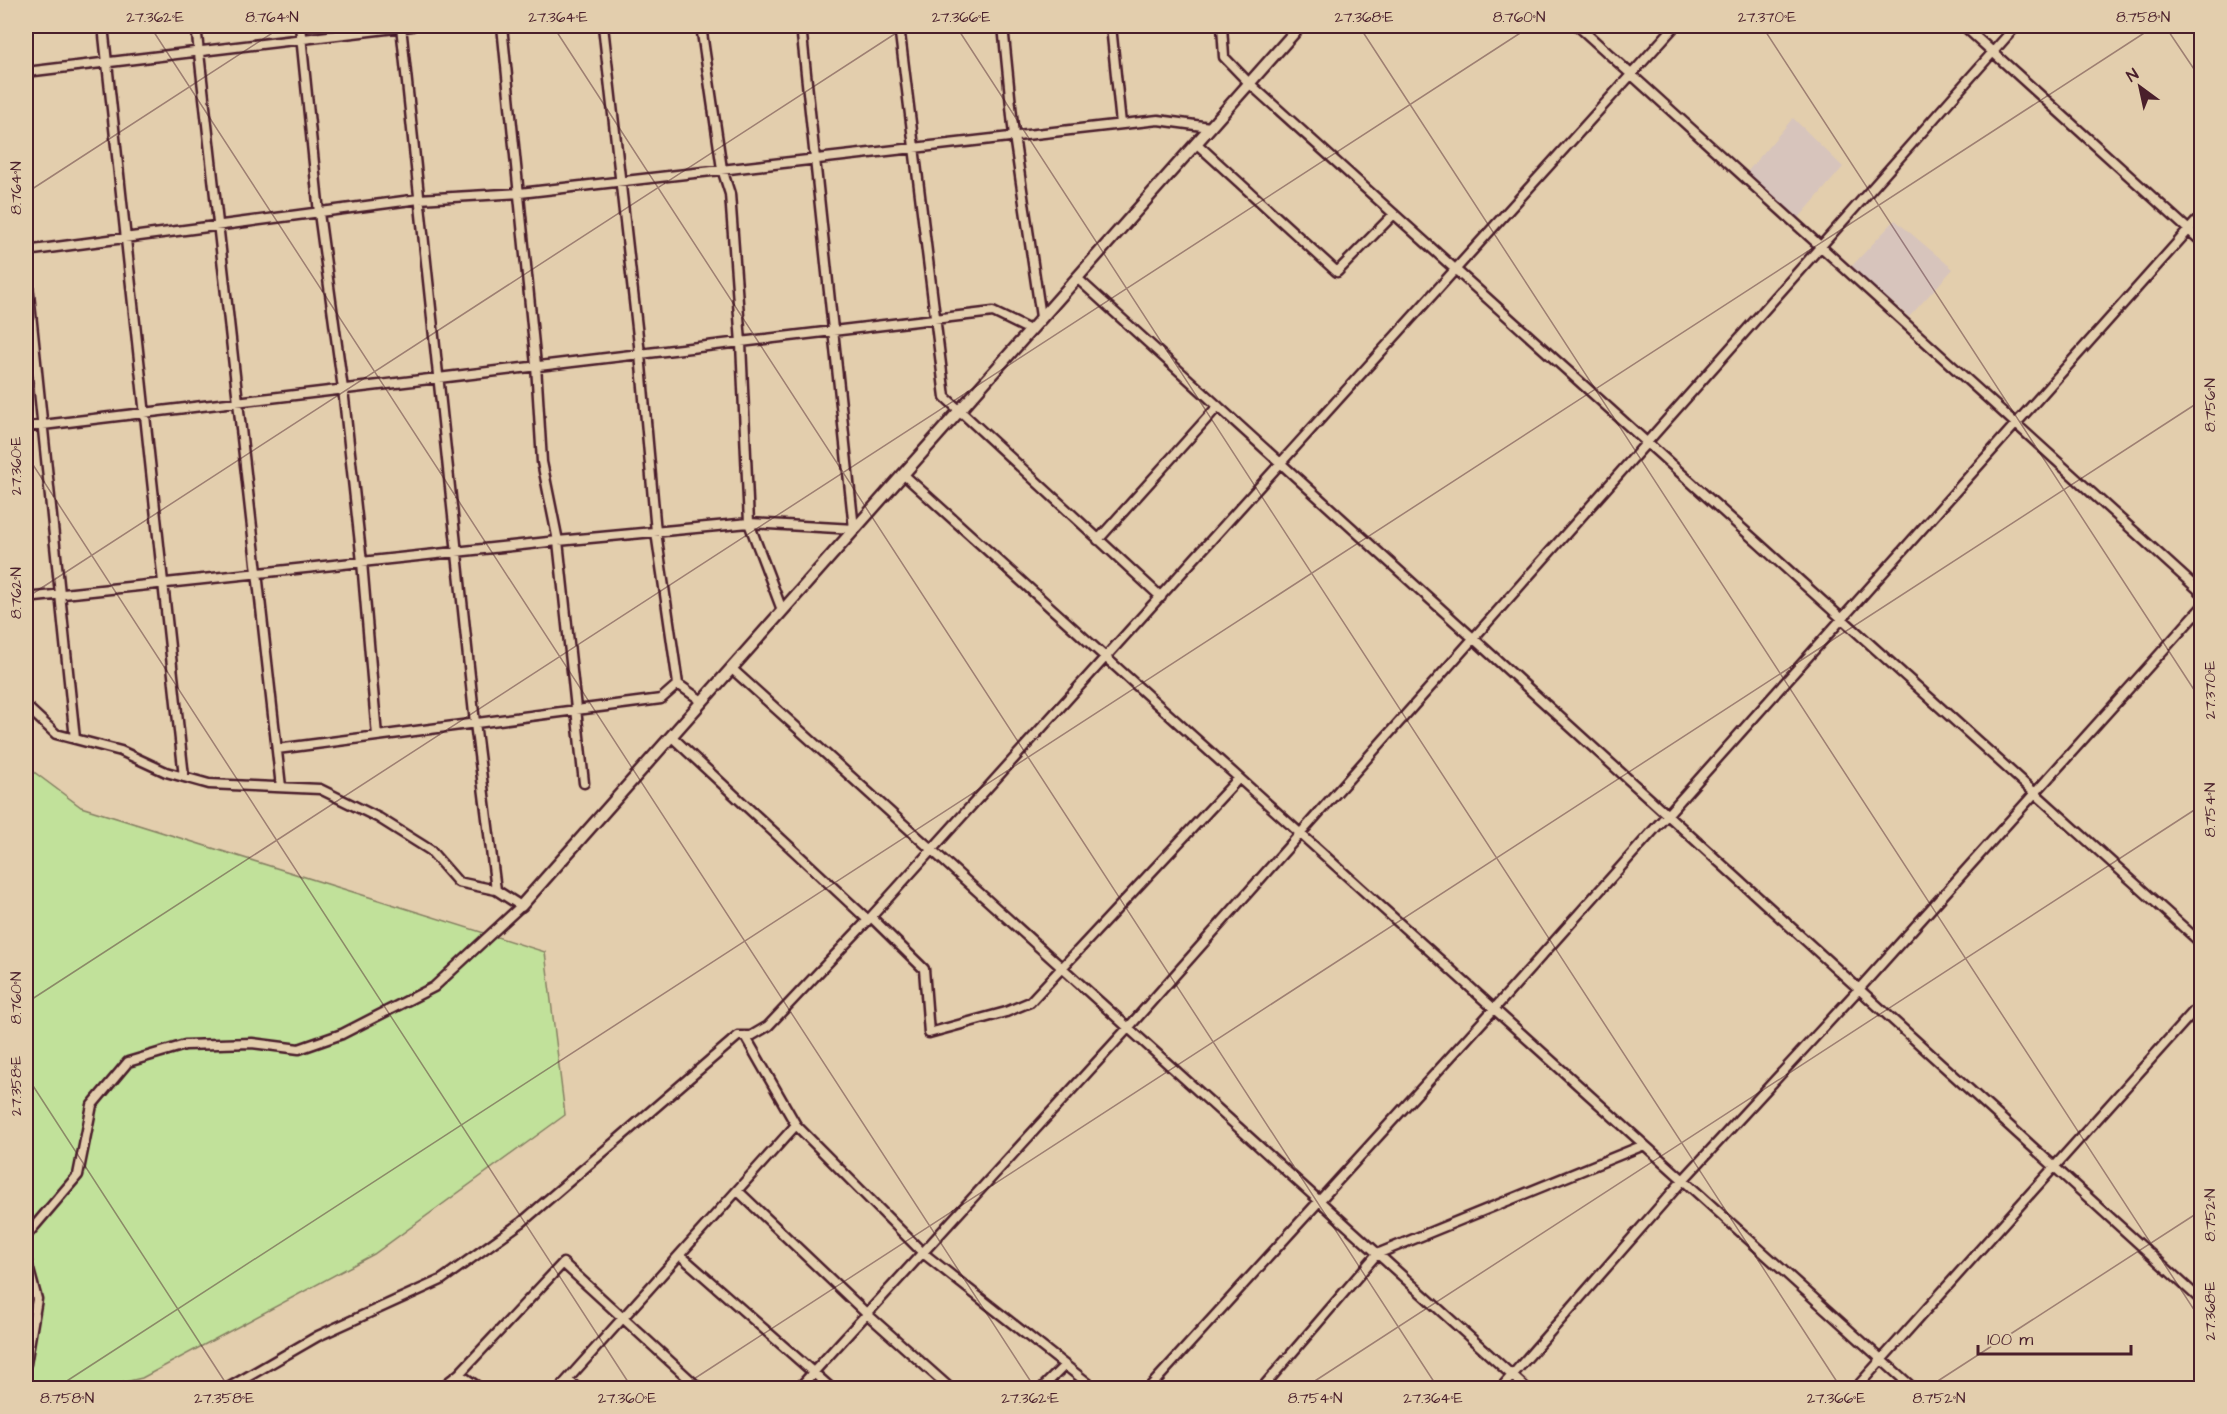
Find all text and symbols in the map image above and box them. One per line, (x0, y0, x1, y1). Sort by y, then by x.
text: 27.362°E (126, 7, 184, 28)
text: 8.764°N (245, 7, 299, 28)
text: 27.364°E (528, 7, 588, 28)
text: 27.366°E (932, 7, 990, 28)
text: 27.368°E (1335, 7, 1394, 28)
text: 8.760°N (1493, 7, 1545, 28)
text: 27.370°E (1738, 7, 1796, 28)
text: 8.758°N (2116, 7, 2170, 28)
north arrow (2110, 57, 2170, 117)
text: N (2122, 63, 2143, 87)
text: 8.764°N (6, 161, 27, 215)
text: 8.756°N (2200, 378, 2221, 432)
text: 27.360°E (6, 437, 27, 495)
text: 8.762°N (6, 567, 27, 619)
text: 27.370°E (2200, 661, 2221, 719)
text: 8.754°N (2200, 783, 2221, 837)
text: 8.760°N (6, 972, 27, 1024)
text: 27.358°E (6, 1056, 27, 1116)
text: 8.752°N (2200, 1189, 2221, 1241)
text: 27.368°E (2200, 1281, 2221, 1340)
scale bar (1978, 1318, 2131, 1356)
text: 100 m (1987, 1327, 2033, 1352)
text: 8.758°N (40, 1388, 94, 1409)
text: 27.358°E (194, 1388, 254, 1409)
text: 27.360°E (598, 1388, 656, 1409)
text: 27.362°E (1001, 1388, 1059, 1409)
text: 8.754°N (1288, 1388, 1342, 1409)
text: 27.364°E (1403, 1388, 1463, 1409)
text: 27.366°E (1807, 1388, 1865, 1409)
text: 8.752°N (1913, 1388, 1965, 1409)

